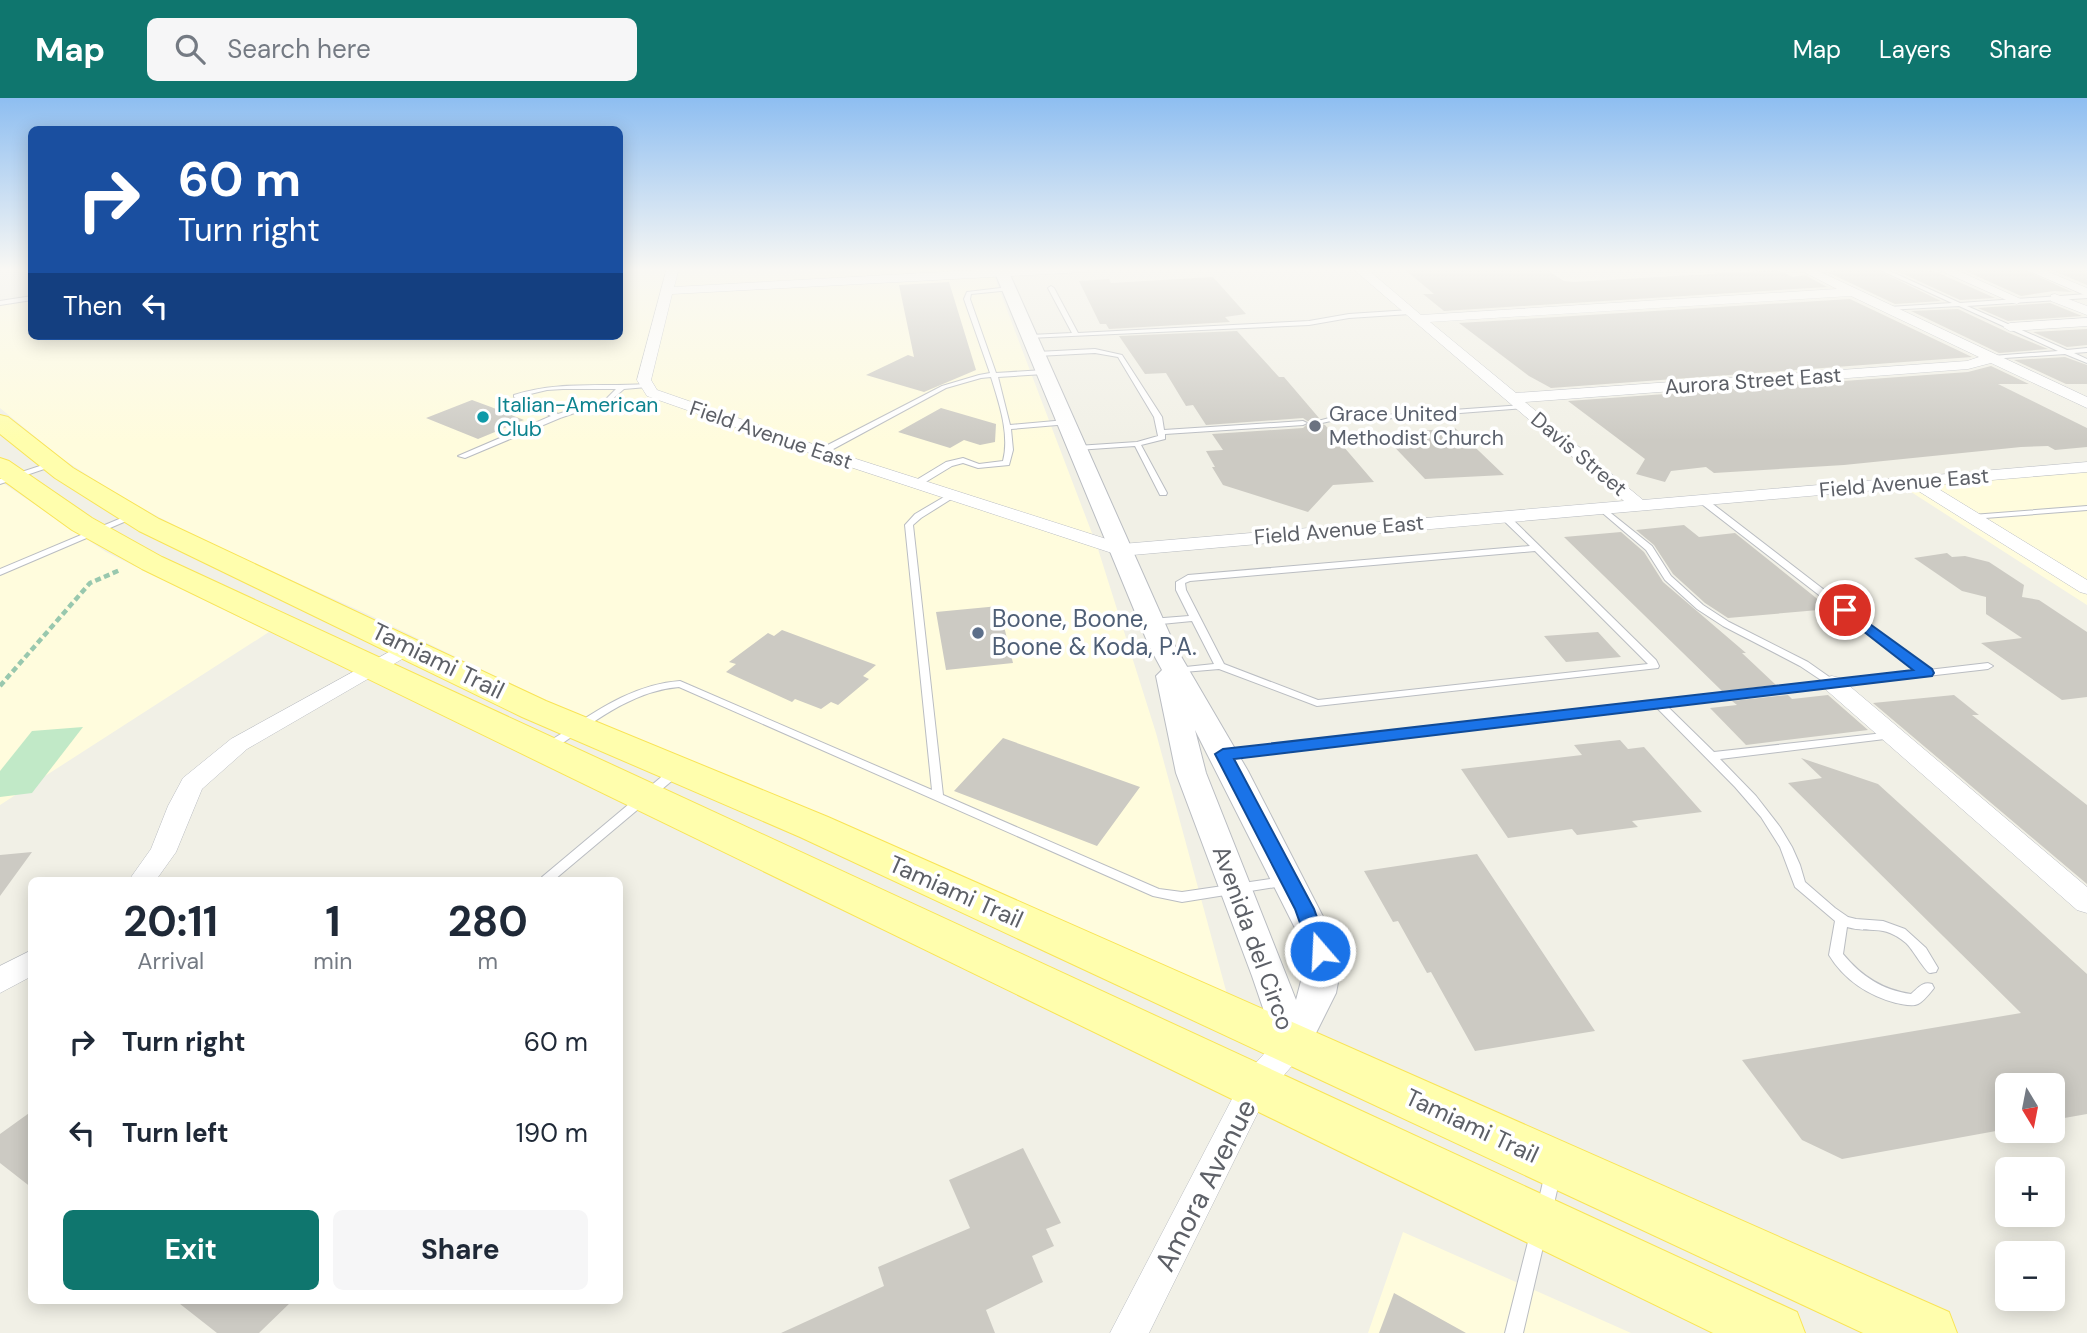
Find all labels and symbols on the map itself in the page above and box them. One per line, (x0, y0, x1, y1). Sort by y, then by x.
street label: Aurora Street East (1664, 361, 1842, 401)
place label: Italian-American Club (497, 391, 658, 443)
street label: Field Avenue East (686, 394, 856, 476)
place label: Grace United Methodist Church (1329, 400, 1504, 452)
street label: Davis Street (1525, 406, 1633, 502)
marker: Italian-American Club (475, 409, 491, 425)
marker: Grace United Methodist Church (1307, 418, 1323, 434)
street label: Field Avenue East (1818, 462, 1990, 504)
street label: Field Avenue East (1253, 509, 1425, 551)
pin (1815, 580, 1875, 640)
place label: Boone, Boone, Boone & Koda, P.A. (992, 603, 1197, 662)
street label: Tamiami Trail (367, 615, 510, 706)
marker: Boone, Boone, Boone & Koda, P.A. (970, 625, 986, 641)
street label: Avenida del Circo (1206, 841, 1301, 1034)
street label: Tamiami Trail (884, 848, 1028, 935)
position arrow (1283, 914, 1357, 988)
north arrow (1995, 1073, 2065, 1143)
street label: Tamiami Trail (1401, 1081, 1544, 1170)
street label: Amora Avenue (1146, 1093, 1265, 1278)

